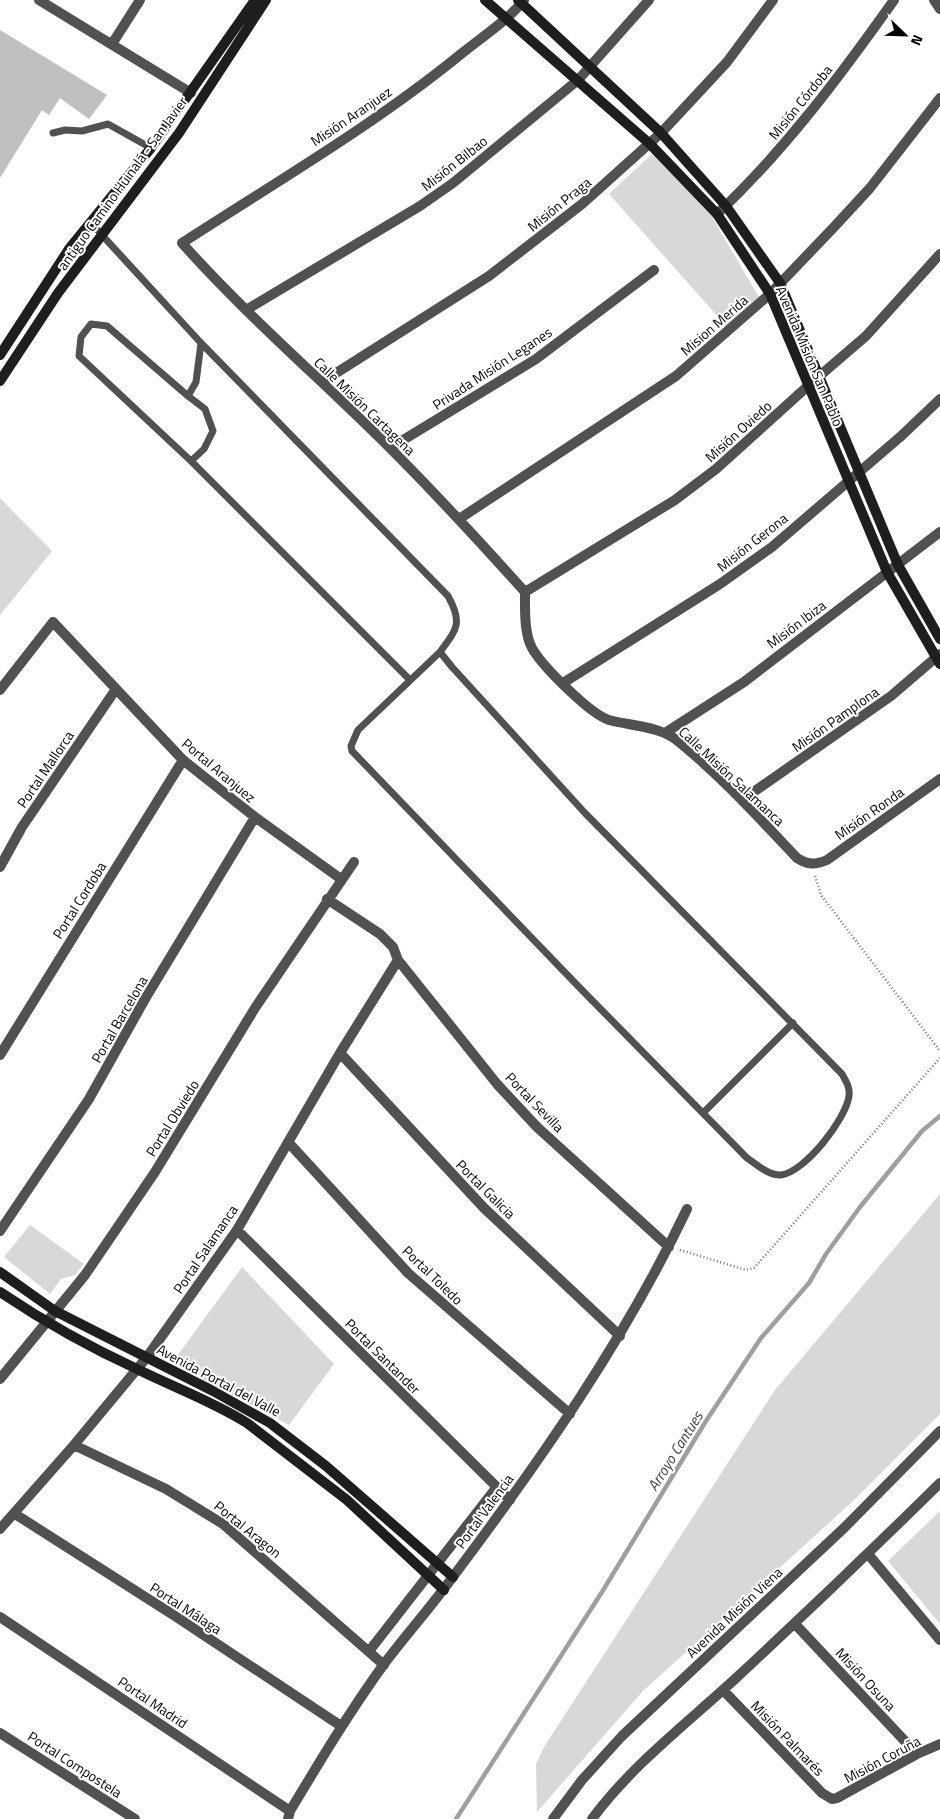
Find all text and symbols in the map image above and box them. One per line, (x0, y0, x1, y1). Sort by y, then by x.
north arrow (880, 10, 930, 60)
text: N (906, 32, 929, 49)
street label: Misión Córdoba (763, 60, 837, 144)
street label: Misión Aranjuez (306, 81, 396, 151)
street label: antiguo Camino Huinalá - San Javier (52, 92, 192, 274)
street label: Misión Bilbao (416, 130, 492, 196)
street label: Misión Praga (523, 172, 595, 236)
street label: Avenida Misión San Pablo (771, 283, 849, 429)
street label: Mision Merida (676, 290, 752, 360)
street label: Privada Misión Leganes (428, 321, 556, 415)
street label: Calle Misión Cartagena (310, 352, 420, 460)
street label: Misión Oviedo (700, 395, 776, 467)
street label: Misión Gerona (712, 508, 792, 576)
street label: Misión Ibiza (762, 595, 830, 653)
street label: Misión Pamplona (787, 681, 883, 757)
street label: Calle Misión Salamanca (674, 721, 790, 831)
street label: Portal Mallorca (11, 726, 79, 812)
street label: Portal Aranjuez (178, 733, 260, 807)
street label: Misión Ronda (830, 781, 908, 845)
street label: Portal Cordoba (47, 857, 111, 943)
street label: Portal Barcelona (86, 972, 152, 1066)
street label: Portal Sevilla (501, 1067, 569, 1137)
street label: Portal Obviedo (140, 1076, 204, 1160)
street label: Portal Galicia (451, 1154, 521, 1224)
street label: Portal Salamanca (168, 1200, 242, 1298)
street label: Portal Toledo (398, 1241, 468, 1309)
street label: Portal Santander (340, 1313, 426, 1399)
street label: Avenida Portal del Valle (153, 1338, 285, 1422)
water label: Arroyo Cantues (641, 1405, 709, 1495)
street label: Portal Valencia (450, 1469, 518, 1553)
street label: Portal Aragon (210, 1495, 286, 1563)
street label: Avenida Misión Viena (681, 1562, 787, 1662)
street label: Portal Málaga (146, 1577, 226, 1639)
street label: Misión Osuna (831, 1643, 901, 1715)
street label: Portal Madrid (114, 1671, 192, 1733)
street label: Misión Palmarés (746, 1696, 830, 1780)
street label: Portal Compostela (24, 1726, 126, 1802)
street label: Misión Coruña (840, 1730, 924, 1788)

